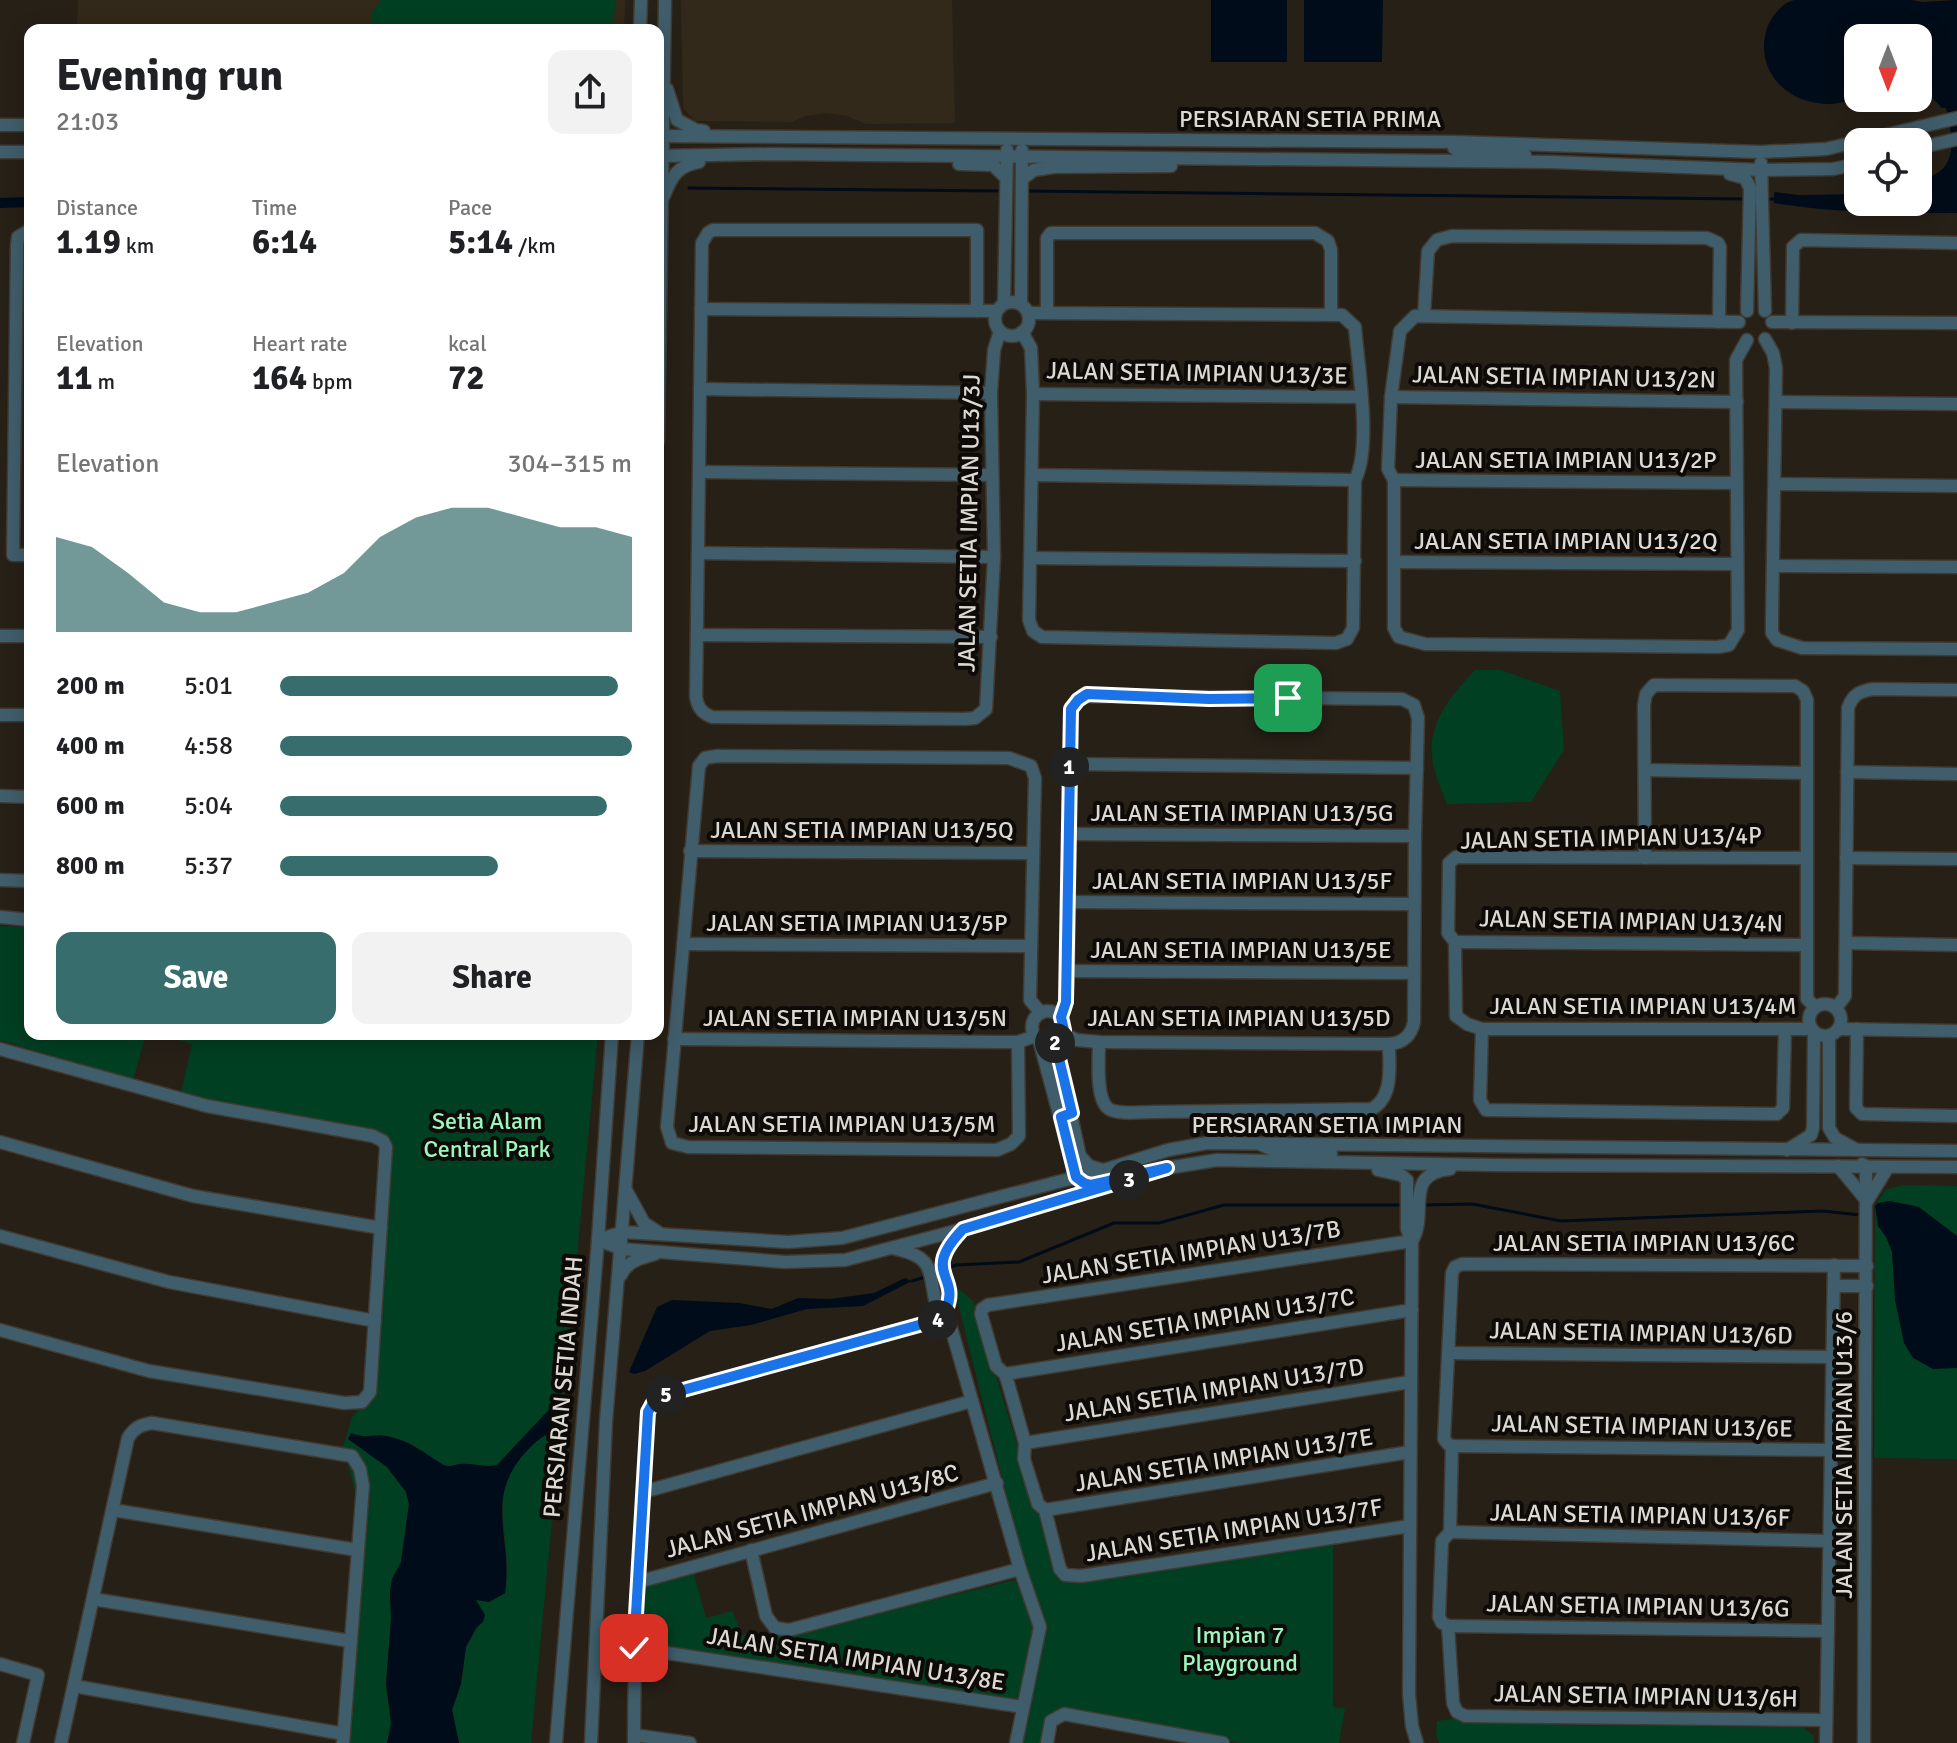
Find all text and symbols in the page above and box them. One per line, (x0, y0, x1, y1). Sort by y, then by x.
north arrow (1844, 24, 1932, 112)
map controls (1844, 24, 1932, 216)
text: Evening run (56, 49, 283, 103)
button: share (548, 50, 632, 134)
street label: PERSIARAN SETIA PRIMA (1179, 104, 1441, 134)
text: 21:03 (56, 106, 119, 138)
button: locate (1844, 128, 1932, 216)
text: Distance (56, 194, 138, 221)
text: Time (252, 194, 297, 221)
text: Pace (448, 194, 492, 221)
text: 1.19 (56, 221, 121, 263)
text: 6:14 (252, 221, 317, 263)
text: 5:14 (448, 221, 513, 263)
text: km (121, 232, 154, 259)
text: /km (513, 232, 556, 259)
text: Elevation (56, 330, 144, 357)
text: Heart rate (252, 330, 347, 357)
text: kcal (448, 330, 487, 357)
street label: JALAN SETIA IMPIAN U13/3E (1046, 355, 1348, 391)
text: 11 (56, 357, 93, 399)
text: 164 (252, 357, 307, 399)
text: 72 (448, 357, 485, 399)
street label: JALAN SETIA IMPIAN U13/2N (1412, 359, 1716, 395)
text: m (93, 368, 115, 395)
text: bpm (307, 368, 353, 395)
street label: JALAN SETIA IMPIAN U13/3J (951, 374, 987, 672)
street label: JALAN SETIA IMPIAN U13/2P (1415, 445, 1717, 475)
text: Elevation (56, 448, 160, 480)
text: 304–315 m (508, 448, 632, 480)
street label: JALAN SETIA IMPIAN U13/2Q (1414, 526, 1718, 556)
pin (1254, 664, 1322, 732)
text: 200 m (56, 670, 125, 702)
text: 5:01 (184, 670, 233, 702)
icon: arrive (1266, 676, 1310, 720)
text: 400 m (56, 730, 125, 762)
text: 4:58 (184, 730, 233, 762)
pin: 1 (1049, 747, 1089, 787)
text: 1 (1063, 753, 1075, 780)
text: 600 m (56, 790, 125, 822)
text: 5:04 (184, 790, 233, 822)
street label: JALAN SETIA IMPIAN U13/5G (1090, 798, 1394, 828)
street label: JALAN SETIA IMPIAN U13/5Q (710, 815, 1014, 845)
street label: JALAN SETIA IMPIAN U13/4P (1460, 820, 1762, 856)
text: 800 m (56, 850, 125, 882)
text: 5:37 (184, 850, 233, 882)
street label: JALAN SETIA IMPIAN U13/5F (1092, 866, 1392, 896)
street label: JALAN SETIA IMPIAN U13/4N (1479, 903, 1783, 939)
street label: JALAN SETIA IMPIAN U13/5P (706, 908, 1008, 938)
button: Save (56, 932, 336, 1024)
button: Share (352, 932, 632, 1024)
street label: JALAN SETIA IMPIAN U13/5E (1090, 935, 1392, 965)
street label: JALAN SETIA IMPIAN U13/4M (1489, 991, 1797, 1021)
street label: JALAN SETIA IMPIAN U13/5N (703, 1003, 1007, 1033)
street label: JALAN SETIA IMPIAN U13/5D (1087, 1003, 1391, 1033)
pin: 2 (1035, 1023, 1075, 1063)
text: 2 (1049, 1029, 1061, 1056)
park label: Setia Alam Central Park (423, 1106, 551, 1164)
street label: JALAN SETIA IMPIAN U13/5M (688, 1109, 996, 1139)
street label: PERSIARAN SETIA IMPIAN (1191, 1110, 1463, 1140)
pin: 3 (1109, 1160, 1149, 1200)
text: 3 (1123, 1166, 1135, 1193)
street label: JALAN SETIA IMPIAN U13/7B (1039, 1214, 1343, 1290)
street label: JALAN SETIA IMPIAN U13/6C (1493, 1228, 1795, 1258)
street label: PERSIARAN SETIA INDAH (537, 1255, 589, 1519)
street label: JALAN SETIA IMPIAN U13/7C (1053, 1282, 1357, 1358)
pin: 4 (918, 1300, 958, 1340)
text: 4 (932, 1306, 944, 1333)
street label: JALAN SETIA IMPIAN U13/6 (1829, 1311, 1859, 1599)
street label: JALAN SETIA IMPIAN U13/6D (1489, 1315, 1793, 1351)
street label: JALAN SETIA IMPIAN U13/7D (1062, 1351, 1366, 1429)
pin: 5 (646, 1375, 686, 1415)
text: 5 (660, 1381, 672, 1408)
street label: JALAN SETIA IMPIAN U13/6E (1491, 1408, 1793, 1444)
street label: JALAN SETIA IMPIAN U13/7E (1073, 1422, 1375, 1498)
street label: JALAN SETIA IMPIAN U13/8C (662, 1457, 962, 1565)
street label: JALAN SETIA IMPIAN U13/7F (1083, 1492, 1385, 1568)
street label: JALAN SETIA IMPIAN U13/6F (1490, 1497, 1790, 1533)
street label: JALAN SETIA IMPIAN U13/6G (1486, 1588, 1790, 1624)
pin (600, 1614, 668, 1682)
park label: Impian 7 Playground (1182, 1620, 1298, 1678)
street label: JALAN SETIA IMPIAN U13/8E (705, 1621, 1007, 1697)
icon: check (612, 1626, 656, 1670)
street label: JALAN SETIA IMPIAN U13/6H (1494, 1678, 1798, 1714)

